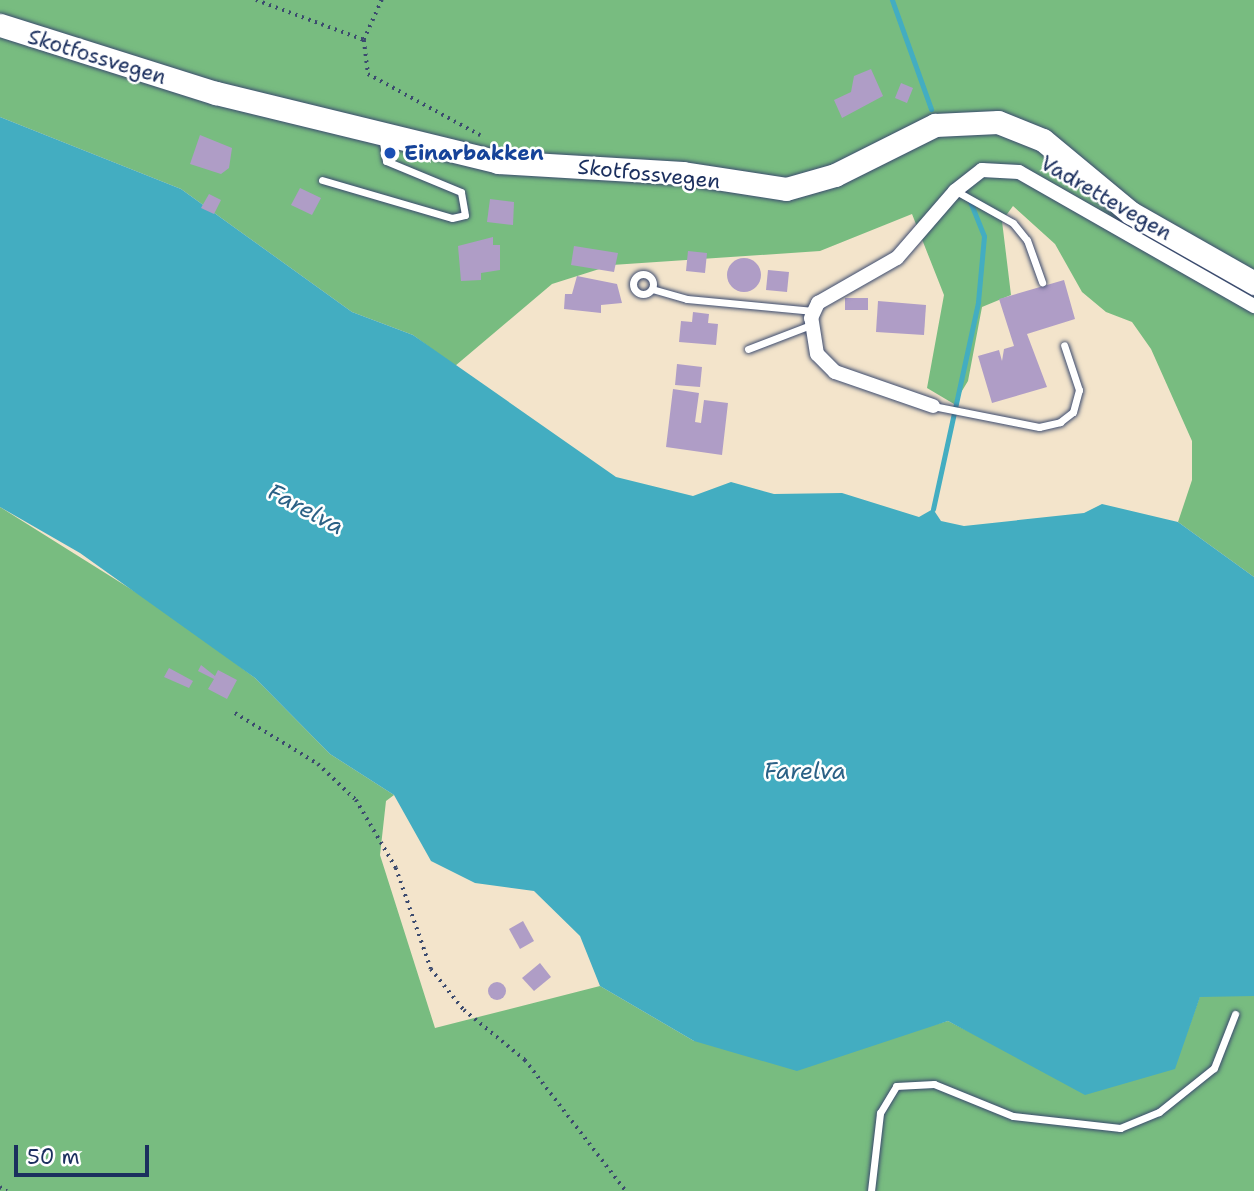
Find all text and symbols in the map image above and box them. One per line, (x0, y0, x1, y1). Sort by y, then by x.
street label: Skotfossvegen (25, 24, 169, 90)
place label: Einarbakken (404, 140, 544, 166)
marker: Einarbakken (382, 145, 398, 161)
street label: Vadrettevegen (1036, 150, 1176, 246)
street label: Skotfossvegen (576, 154, 722, 194)
water label: Farelva (263, 478, 349, 540)
water label: Farelva (764, 757, 846, 785)
scale bar (18, 1132, 152, 1176)
text: 50 m (27, 1143, 80, 1171)

